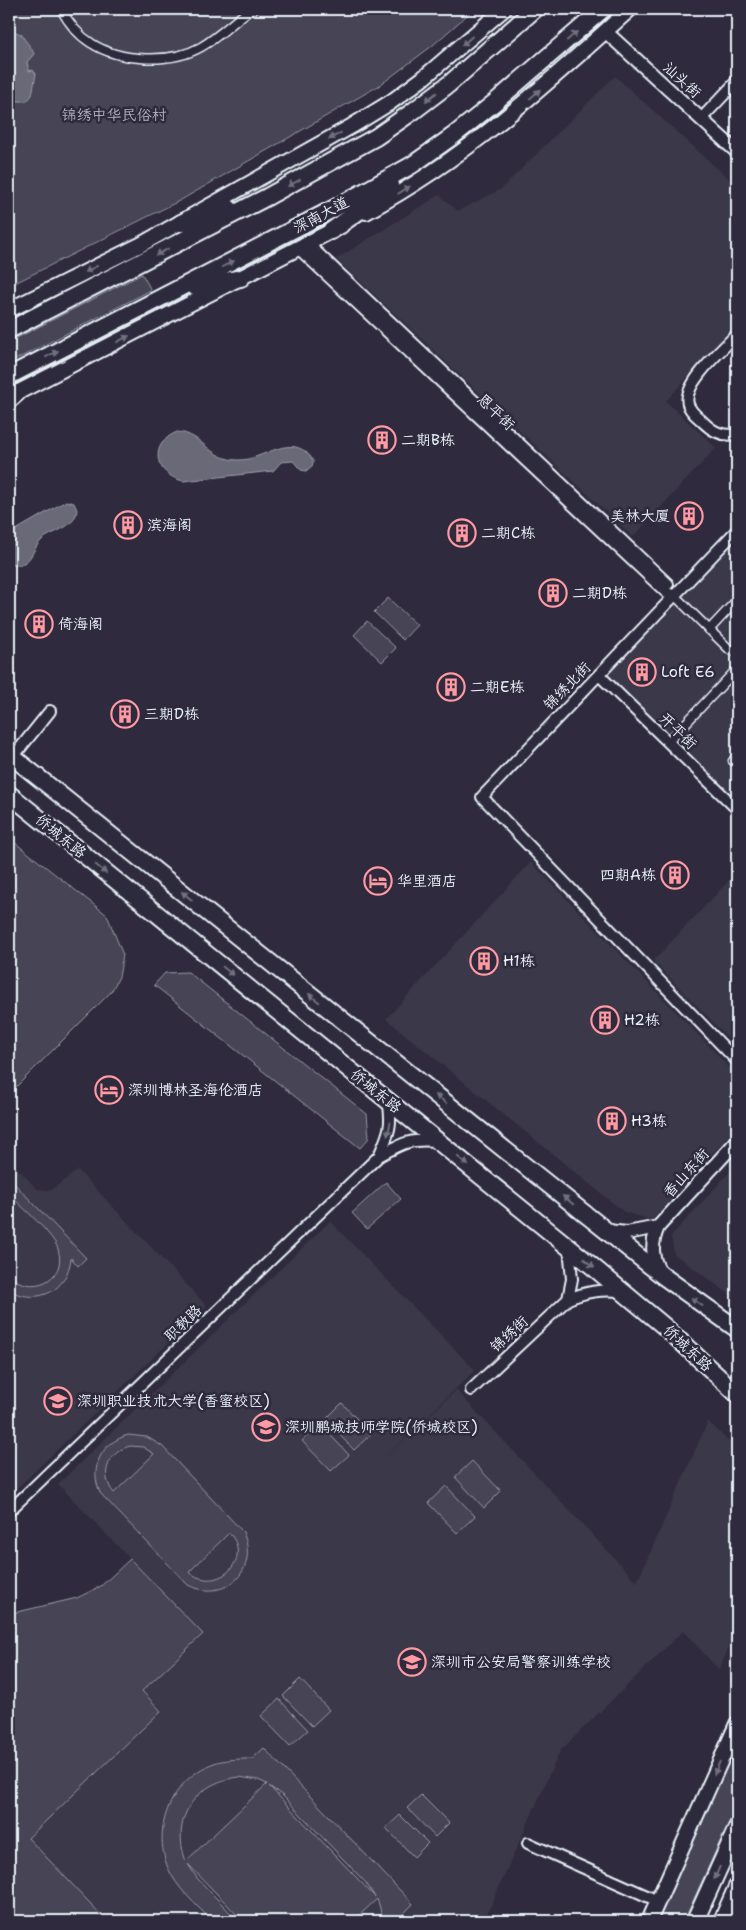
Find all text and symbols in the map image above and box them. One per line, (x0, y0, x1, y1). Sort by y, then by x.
one-way arrow (566, 30, 578, 42)
one-way arrow (462, 35, 474, 47)
street label: 汕头街 (659, 58, 705, 102)
one-way arrow (528, 88, 540, 100)
one-way arrow (425, 92, 438, 103)
park label: 锦绣中华民俗村 (61, 105, 167, 125)
one-way arrow (329, 131, 342, 140)
one-way arrow (287, 178, 300, 187)
one-way arrow (398, 186, 411, 195)
street label: 深南大道 (290, 192, 352, 238)
one-way arrow (155, 248, 169, 256)
one-way arrow (221, 260, 235, 268)
one-way arrow (84, 265, 98, 273)
one-way arrow (115, 335, 130, 343)
one-way arrow (45, 350, 59, 358)
street label: 恩平街 (473, 389, 519, 435)
building icon: 二期B栋 (367, 425, 397, 455)
place label: 二期B栋 (401, 430, 455, 450)
building icon: 美林大厦 (674, 501, 704, 531)
place label: 美林大厦 (610, 506, 670, 526)
building icon: 滨海阁 (113, 510, 143, 540)
place label: 滨海阁 (147, 515, 192, 535)
building icon: 二期C栋 (447, 518, 477, 548)
place label: 二期C栋 (481, 523, 535, 543)
building icon: 二期D栋 (538, 578, 568, 608)
place label: 二期D栋 (572, 583, 627, 603)
building icon: 倚海阁 (24, 609, 54, 639)
place label: 倚海阁 (58, 614, 103, 634)
street label: 锦绣北街 (539, 657, 595, 715)
building icon: Loft E6 (627, 657, 657, 687)
place label: Loft E6 (661, 662, 715, 682)
building icon: 二期E栋 (436, 672, 466, 702)
place label: 二期E栋 (470, 677, 524, 697)
building icon: 三期D栋 (110, 699, 140, 729)
place label: 三期D栋 (144, 704, 199, 724)
street label: 开平街 (655, 708, 701, 754)
street label: 侨城东路 (31, 809, 91, 863)
building icon: 四期A栋 (660, 860, 690, 890)
one-way arrow (94, 863, 107, 874)
place label: 四期A栋 (600, 865, 656, 885)
hotel icon: 华里酒店 (363, 866, 393, 896)
place label: 华里酒店 (397, 871, 457, 891)
one-way arrow (181, 891, 194, 902)
building icon: H1栋 (469, 946, 499, 976)
place label: H1栋 (503, 951, 535, 971)
one-way arrow (221, 965, 234, 976)
one-way arrow (307, 992, 320, 1003)
building icon: H2栋 (590, 1005, 620, 1035)
place label: H2栋 (624, 1010, 660, 1030)
street label: 侨城东路 (346, 1064, 406, 1118)
hotel icon: 深圳博林圣海伦酒店 (94, 1075, 124, 1105)
place label: 深圳博林圣海伦酒店 (128, 1080, 263, 1100)
one-way arrow (434, 1094, 447, 1104)
building icon: H3栋 (597, 1106, 627, 1136)
place label: H3栋 (631, 1111, 667, 1131)
one-way arrow (385, 1121, 393, 1136)
street label: 香山东街 (658, 1144, 714, 1202)
one-way arrow (456, 1155, 469, 1166)
one-way arrow (561, 1195, 574, 1206)
one-way arrow (582, 1258, 595, 1269)
one-way arrow (690, 1297, 704, 1307)
street label: 职教路 (160, 1300, 206, 1346)
street label: 锦绣街 (486, 1311, 532, 1357)
street label: 侨城东路 (659, 1320, 717, 1376)
school or university icon: 深圳职业技术大学(香蜜校区) (43, 1386, 73, 1416)
place label: 深圳职业技术大学(香蜜校区) (77, 1391, 270, 1411)
school or university icon: 深圳鹏城技师学院(侨城校区) (251, 1412, 281, 1442)
place label: 深圳鹏城技师学院(侨城校区) (285, 1417, 478, 1437)
school or university icon: 深圳市公安局警察训练学校 (397, 1647, 427, 1677)
place label: 深圳市公安局警察训练学校 (431, 1652, 611, 1672)
one-way arrow (713, 1761, 721, 1775)
one-way arrow (713, 1866, 721, 1880)

